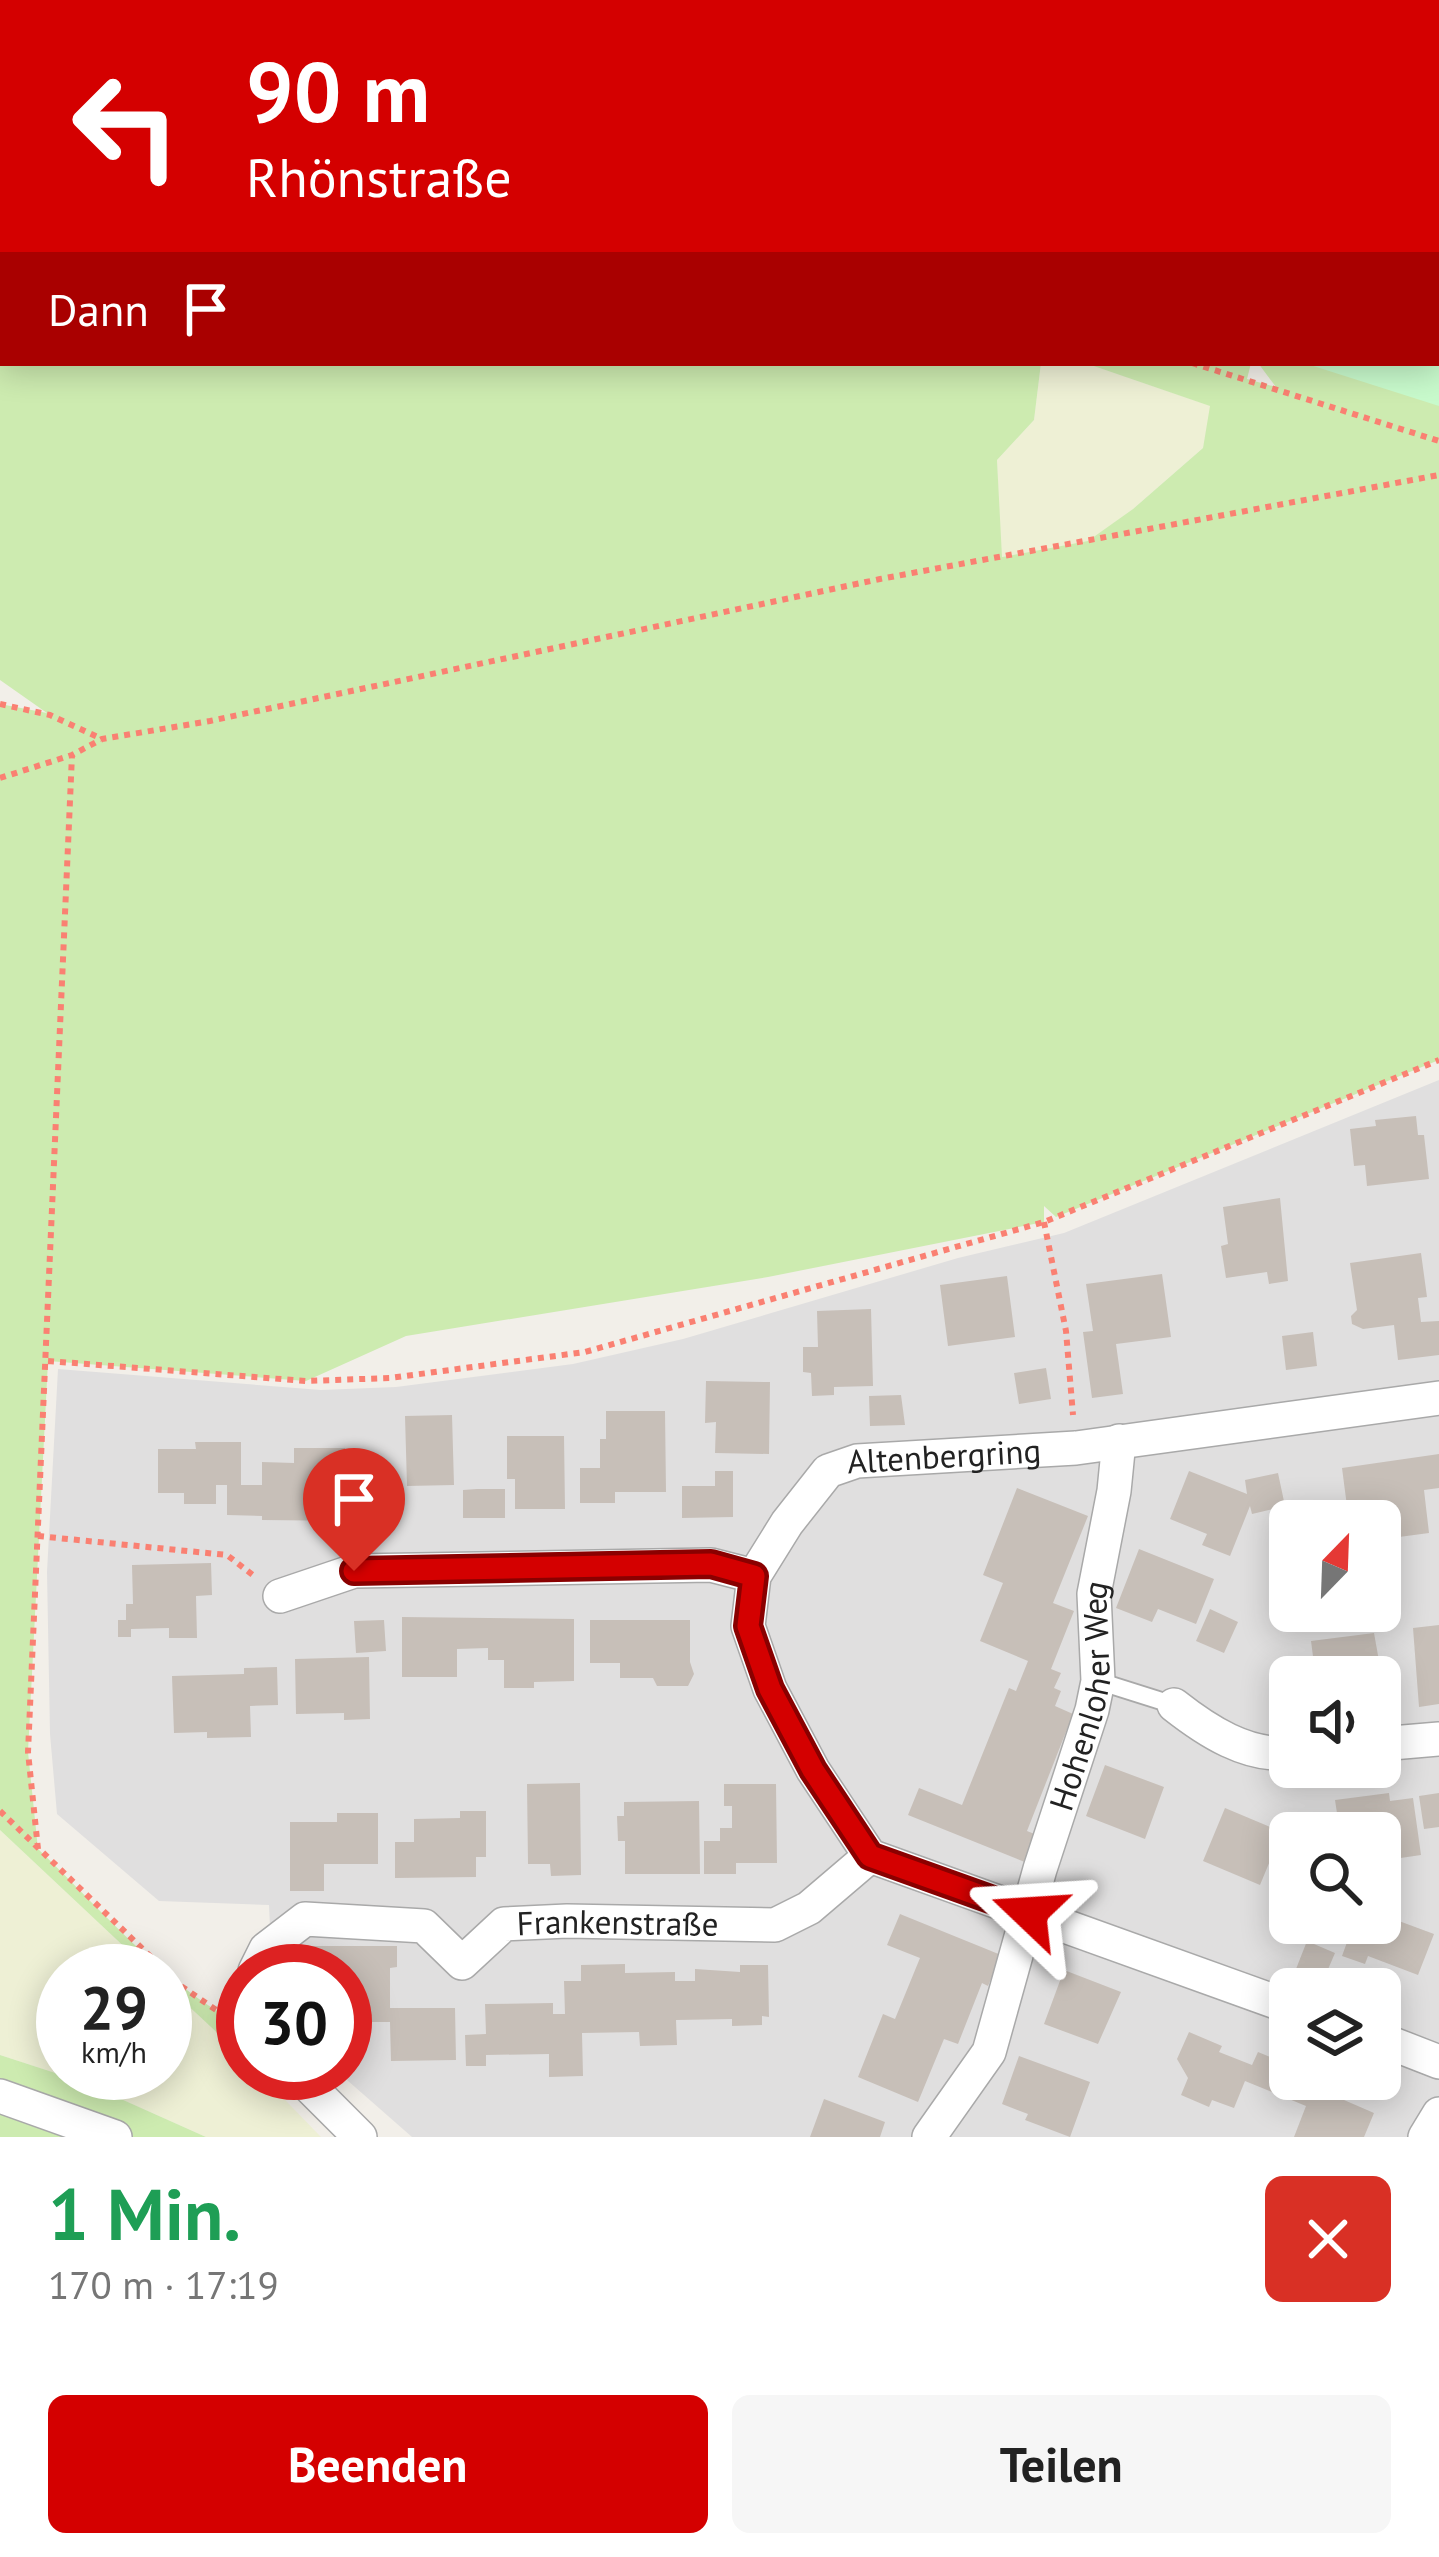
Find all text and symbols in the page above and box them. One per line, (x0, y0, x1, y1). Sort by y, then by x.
text: 90 m (246, 36, 430, 145)
icon: left (48, 48, 204, 204)
text: Rhönstraße (246, 142, 512, 212)
icon: arrive (173, 276, 239, 342)
text: Dann (48, 280, 149, 338)
street label: Altenbergring (846, 1428, 1042, 1483)
pin (303, 1448, 405, 1571)
icon: arrive (321, 1466, 387, 1532)
north arrow (1269, 1500, 1401, 1632)
map controls (1269, 1500, 1401, 2100)
street label: Hohenloher Weg (1039, 1577, 1119, 1816)
button: sound (1269, 1656, 1401, 1788)
button: search (1269, 1812, 1401, 1944)
position arrow (966, 1850, 1092, 1976)
street label: Frankenstraße (516, 1899, 719, 1945)
speed limit sign: 30 (216, 1944, 372, 2100)
text: 29 (80, 1968, 148, 2046)
button: layers (1269, 1968, 1401, 2100)
text: km/h (81, 2032, 147, 2071)
text: 1 Min. (48, 2167, 241, 2260)
button: close (1265, 2176, 1391, 2302)
text: 170 m · 17:19 (48, 2259, 279, 2310)
button: Beenden (48, 2395, 708, 2533)
button: Teilen (732, 2395, 1391, 2533)

